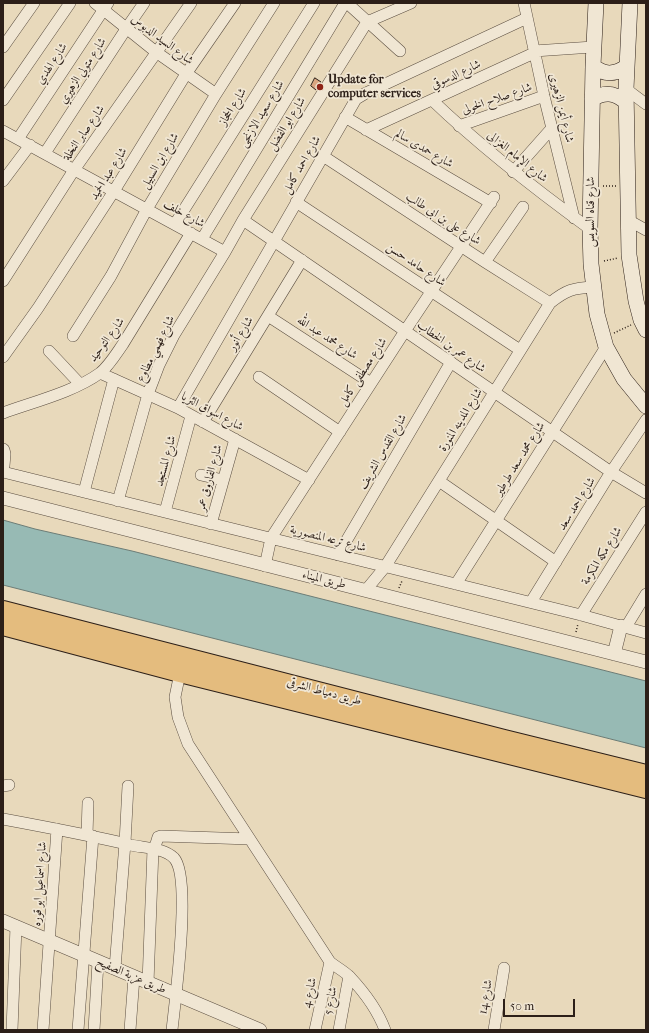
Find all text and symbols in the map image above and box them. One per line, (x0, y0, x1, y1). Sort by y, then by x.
street label: شارع السيد الدبوس (128, 12, 196, 68)
street label: شارع متولي الزهيري (56, 35, 110, 107)
street label: شارع الهدي (33, 41, 71, 87)
street label: شارع الدسوقي (429, 57, 483, 93)
street label: شارع أيمن الزهيرى (545, 72, 577, 144)
place label: Update for computer services (328, 73, 421, 101)
street label: شارع سعيد الازنجى (236, 78, 288, 150)
street label: شارع صلاح الخولى (460, 80, 534, 118)
marker: Update for computer services (315, 82, 325, 92)
street label: شارع الحجاز (216, 86, 250, 128)
street label: شارع ابو الفضل (265, 94, 309, 154)
street label: شارع صابر النخلة (60, 103, 108, 163)
street label: شارع حمدى سالم (393, 127, 455, 171)
street label: شارع الإمام الغزالى (484, 128, 550, 186)
street label: شارع ابن السبيل (138, 130, 182, 192)
street label: شارع احمد كامل (280, 133, 324, 197)
street label: شارع عبد الحميد (87, 145, 131, 203)
street label: شارع قناه السويس (584, 177, 598, 247)
street label: شارع على بن ابى طالب (403, 189, 483, 249)
street label: شارع خلف (161, 197, 207, 231)
street label: شارع حامد حسن (384, 240, 448, 290)
street label: شارع فهمي مطاوع (134, 313, 178, 385)
street label: شارع محمد عبد الله (294, 313, 360, 363)
street label: شارع أنور (225, 314, 257, 354)
street label: شارع التوحيد (86, 315, 128, 365)
street label: شارع عمر بن الخطاب (414, 318, 488, 376)
street label: شارع مصطفى كامل (336, 335, 390, 409)
street label: شارع المدينه المنورة (436, 386, 486, 454)
street label: شارع اسواق الثريا (179, 390, 245, 434)
street label: شارع القدس الشريف (356, 412, 410, 492)
street label: شارع محمد سعد طرطير (492, 420, 548, 498)
street label: شارع المستجد (152, 434, 180, 488)
street label: شارع الفاروق عمر (194, 443, 226, 513)
street label: شارع احمد سعد (555, 475, 599, 533)
street label: شارع ترعه المنصورية (288, 523, 368, 555)
street label: شارع مكه المكرمة (578, 524, 626, 588)
street label: طريق الميناء (301, 568, 347, 592)
street label: طريق دمياط الشرقى (285, 675, 363, 709)
street label: شارع اسماعيل ابو قوره (30, 841, 50, 927)
street label: طريق عزبة الصفيح (94, 955, 168, 997)
street label: شارع 4 (300, 977, 320, 1009)
street label: شارع 14 (476, 979, 496, 1015)
street label: شارع 5 (321, 986, 341, 1016)
scale bar (505, 991, 577, 1017)
text: 50 m (510, 999, 534, 1013)

